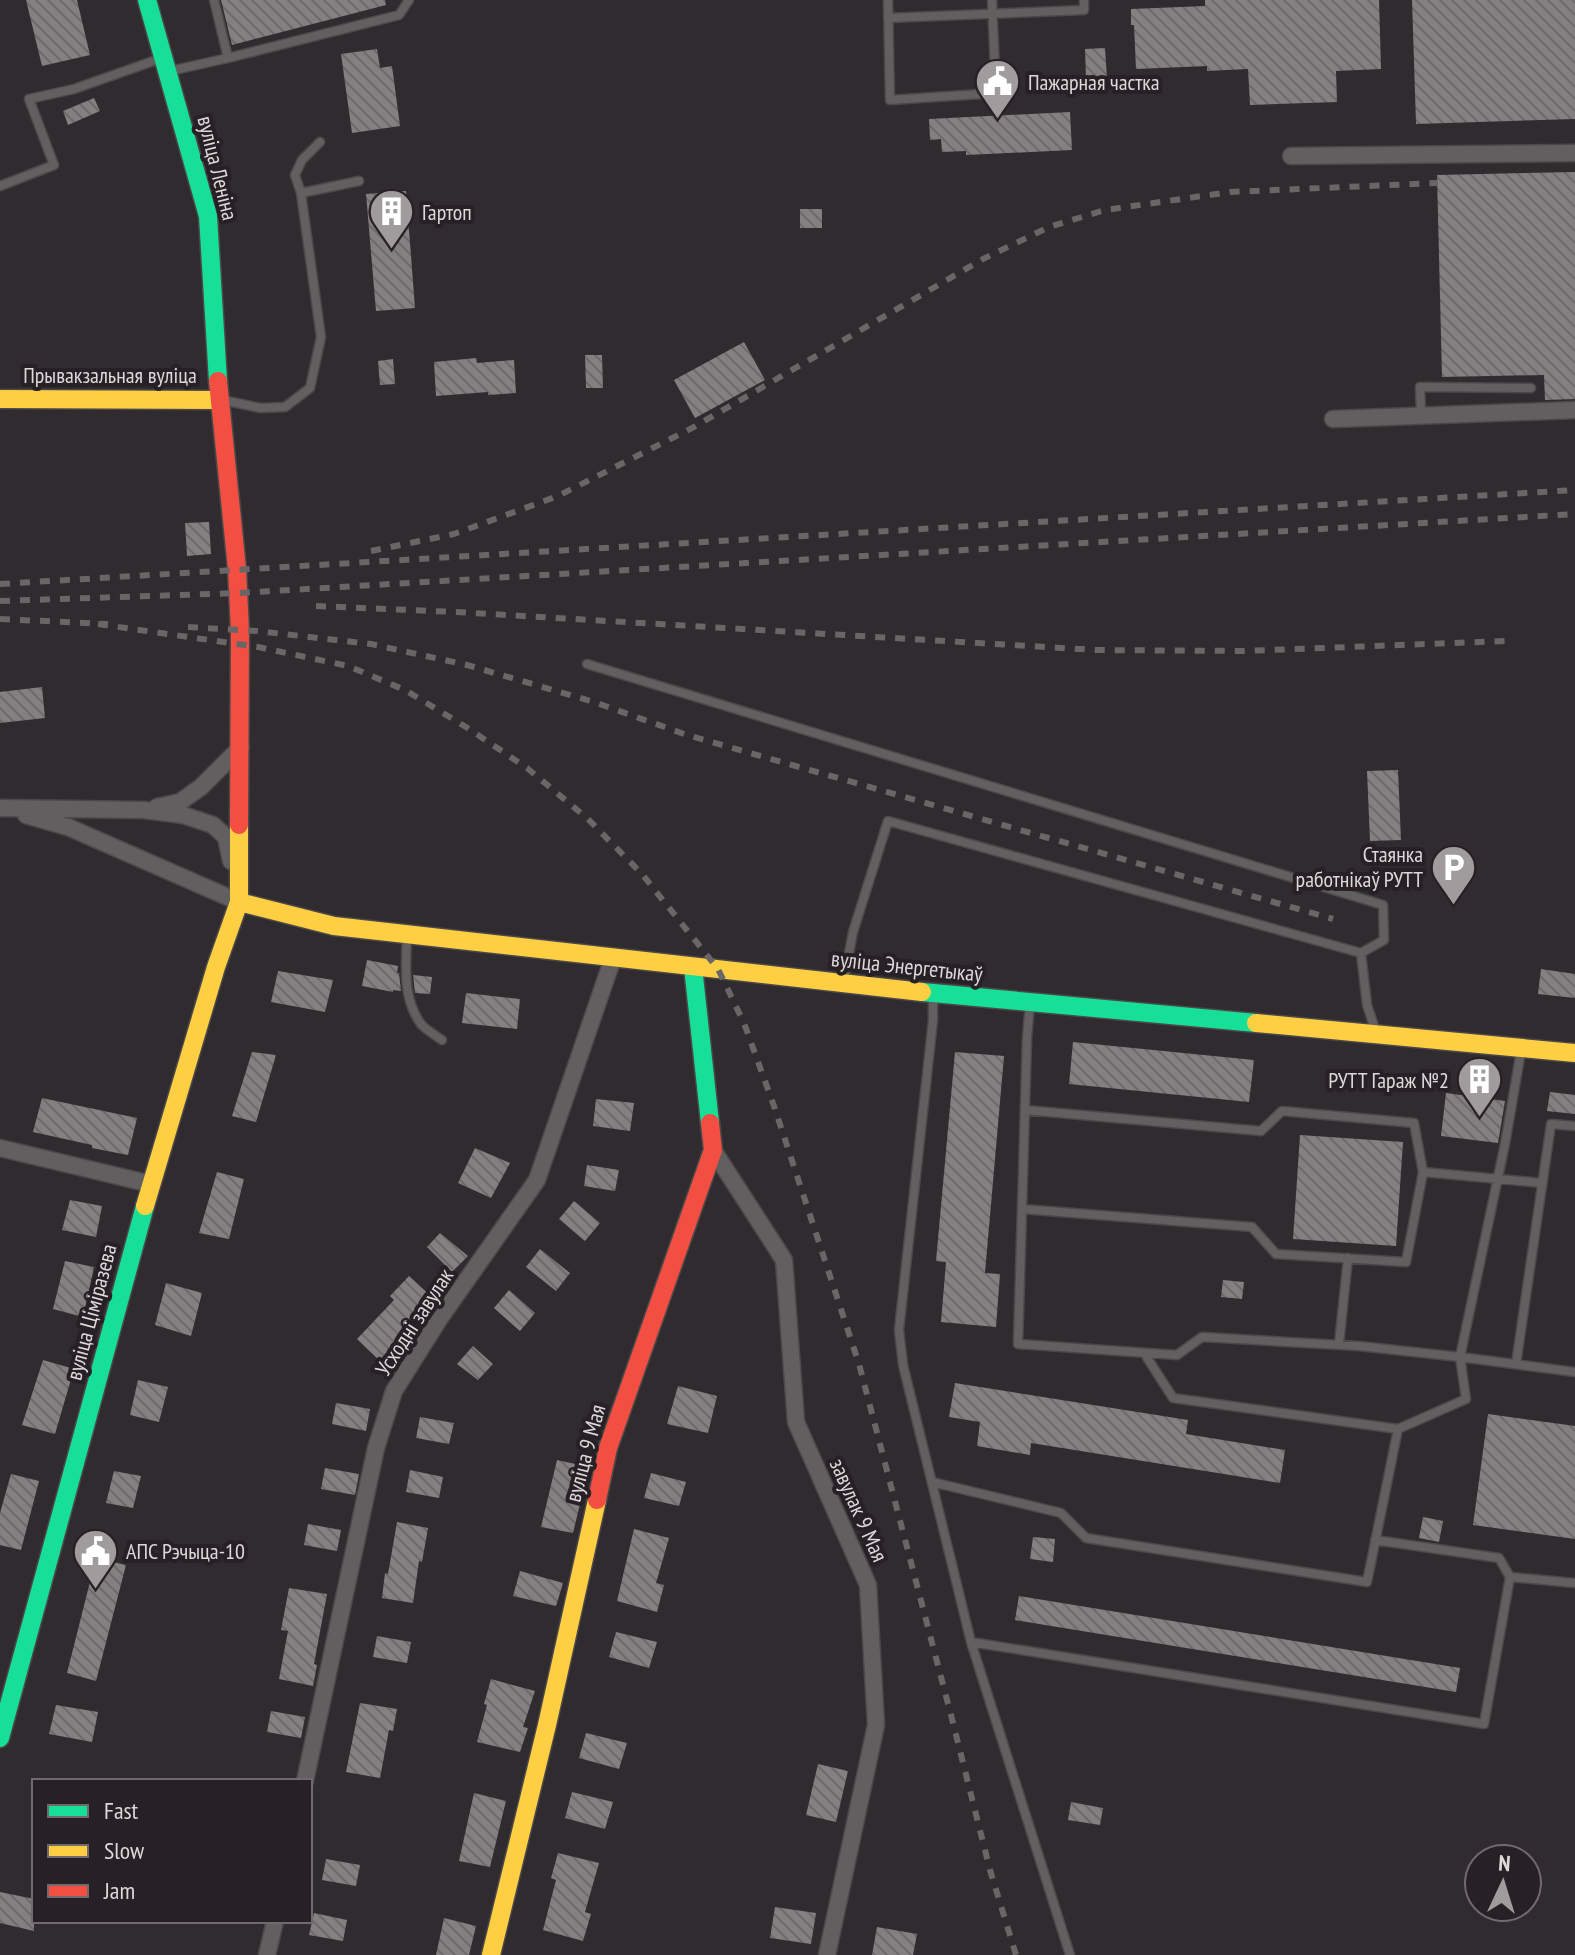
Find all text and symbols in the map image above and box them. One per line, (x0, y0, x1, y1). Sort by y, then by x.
public building icon: Пажарная частка (973, 58, 1021, 121)
place label: Пажарная частка (1028, 68, 1160, 96)
street label: вуліца Леніна (192, 113, 244, 223)
building icon: Гартоп (367, 188, 415, 251)
place label: Гартоп (422, 198, 472, 226)
street label: Прывакзальная вуліца (23, 361, 197, 389)
place label: Стаянка работнікаў РУТТ (1296, 840, 1423, 893)
parking icon: Стаянка работнікаў РУТТ (1430, 843, 1478, 906)
street label: вуліца Энергетыкаў (830, 944, 985, 988)
building icon: РУТТ Гараж №2 (1456, 1056, 1504, 1119)
place label: РУТТ Гараж №2 (1328, 1066, 1449, 1094)
street label: вуліца Ціміразева (59, 1241, 123, 1383)
street label: Усходні завулак (369, 1263, 459, 1381)
street label: вуліца 9 Мая (559, 1401, 611, 1505)
street label: завулак 9 Мая (824, 1454, 894, 1566)
public building icon: АПС Рэчыца-10 (71, 1527, 119, 1590)
place label: АПС Рэчыца-10 (126, 1537, 245, 1565)
legend (32, 1779, 312, 1923)
text: Fast (104, 1795, 139, 1826)
text: Slow (104, 1835, 145, 1866)
north arrow (1463, 1843, 1543, 1923)
text: N (1497, 1849, 1511, 1877)
text: Jam (103, 1875, 135, 1906)

